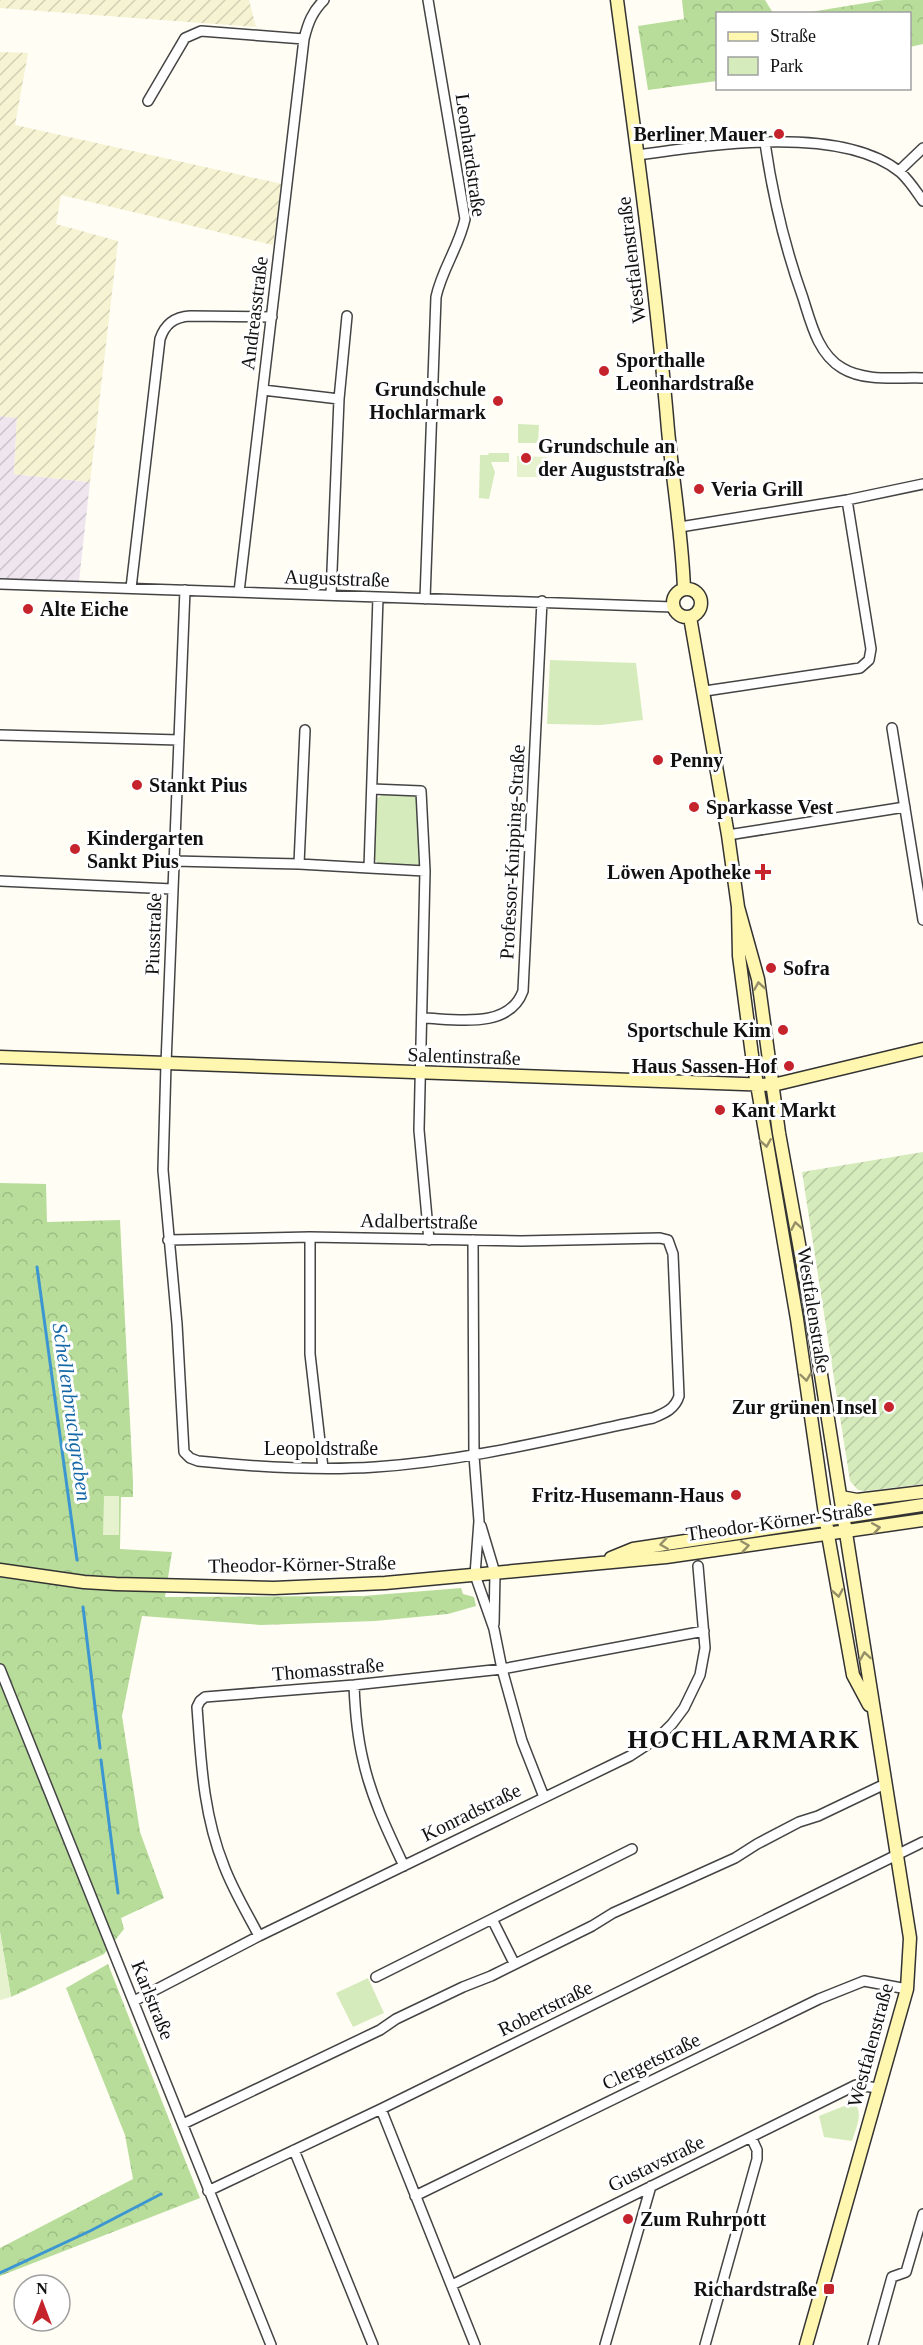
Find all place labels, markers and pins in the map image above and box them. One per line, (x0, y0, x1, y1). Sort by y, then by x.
place label: Berliner Mauer (634, 123, 767, 145)
marker: Berliner Mauer (772, 127, 786, 141)
place label: Sporthalle Leonhardstraße (616, 349, 754, 394)
marker: Sporthalle Leonhardstraße (597, 364, 611, 378)
place label: Grundschule Hochlarmark (369, 378, 487, 423)
marker: Grundschule Hochlarmark (491, 394, 505, 408)
place label: Grundschule an der Auguststraße (538, 435, 685, 481)
marker: Grundschule an der Auguststraße (519, 451, 533, 465)
place label: Veria Grill (711, 478, 803, 500)
marker: Veria Grill (692, 482, 706, 496)
place label: Alte Eiche (40, 598, 128, 620)
marker: Alte Eiche (21, 602, 35, 616)
place label: Penny (670, 749, 723, 772)
marker: Penny (651, 753, 665, 767)
place label: Stankt Pius (149, 774, 248, 796)
marker: Stankt Pius (130, 778, 144, 792)
place label: Sparkasse Vest (706, 796, 834, 819)
marker: Sparkasse Vest (687, 800, 701, 814)
place label: Kindergarten Sankt Pius (87, 827, 204, 872)
marker: Kindergarten Sankt Pius (68, 842, 82, 856)
place label: Löwen Apotheke (607, 861, 751, 884)
marker: Löwen Apotheke (756, 865, 770, 879)
place label: Sofra (783, 957, 830, 979)
marker: Sofra (764, 961, 778, 975)
place label: Sportschule Kim (627, 1019, 771, 1042)
marker: Sportschule Kim (776, 1023, 790, 1037)
place label: Haus Sassen-Hof (632, 1055, 777, 1077)
marker: Haus Sassen-Hof (782, 1059, 796, 1073)
place label: Kant Markt (732, 1099, 836, 1121)
marker: Kant Markt (713, 1103, 727, 1117)
place label: Zur grünen Insel (732, 1396, 877, 1419)
marker: Zur grünen Insel (882, 1400, 896, 1414)
place label: Fritz-Husemann-Haus (532, 1484, 724, 1506)
marker: Fritz-Husemann-Haus (729, 1488, 743, 1502)
place label: Zum Ruhrpott (640, 2208, 766, 2231)
marker: Zum Ruhrpott (621, 2212, 635, 2226)
place label: Richardstraße (694, 2278, 817, 2300)
marker: Richardstraße (822, 2282, 836, 2296)

